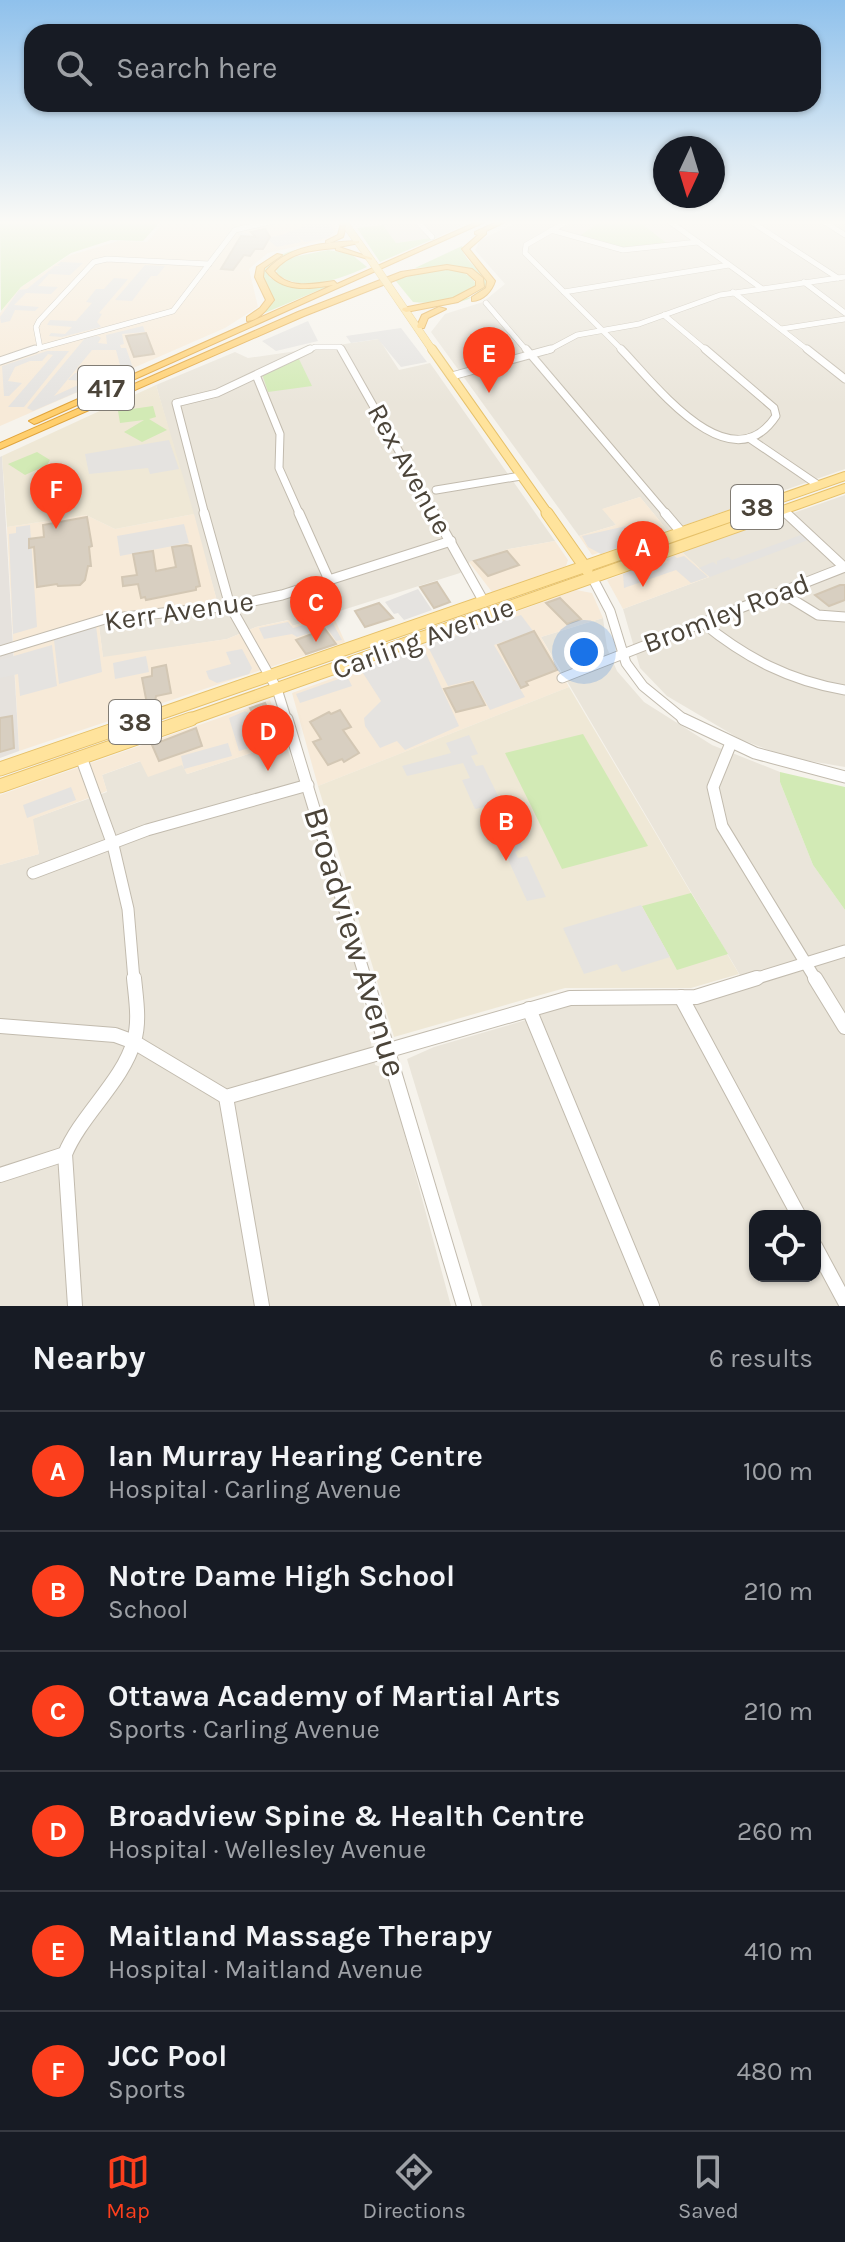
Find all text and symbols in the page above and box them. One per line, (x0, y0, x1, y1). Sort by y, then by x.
search box (24, 24, 821, 112)
icon: search (52, 46, 96, 90)
text: Search here (116, 50, 277, 86)
north arrow (653, 136, 725, 208)
pin: E (463, 327, 515, 393)
road number: 417 (78, 366, 134, 410)
street label: Rex Avenue (361, 398, 459, 540)
pin: F (30, 463, 82, 529)
road number: 38 (731, 485, 783, 529)
pin: A (617, 521, 669, 587)
street label: Bromley Road (638, 566, 814, 660)
pin: C (290, 576, 342, 642)
street label: Kerr Avenue (102, 584, 256, 638)
street label: Carling Avenue (328, 590, 518, 686)
your location (564, 632, 604, 672)
road number: 38 (109, 700, 161, 744)
pin: D (242, 705, 294, 771)
pin: B (480, 795, 532, 861)
street label: Broadview Avenue (295, 802, 415, 1082)
map controls (749, 1210, 821, 1282)
button: locate (749, 1210, 821, 1282)
text: Nearby (32, 1338, 146, 1378)
text: 6 results (709, 1343, 813, 1374)
text: Ian Murray Hearing Centre (108, 1438, 483, 1474)
text: A (50, 1456, 66, 1487)
text: 100 m (743, 1456, 813, 1487)
text: Hospital · Carling Avenue (108, 1474, 401, 1505)
text: Notre Dame High School (108, 1558, 455, 1594)
text: B (50, 1576, 66, 1607)
text: 210 m (743, 1576, 813, 1607)
text: School (108, 1594, 189, 1625)
text: Ottawa Academy of Martial Arts (108, 1678, 561, 1714)
text: C (50, 1696, 66, 1727)
text: 210 m (743, 1696, 813, 1727)
text: Sports · Carling Avenue (108, 1714, 380, 1745)
text: Broadview Spine & Health Centre (108, 1798, 585, 1834)
text: D (49, 1816, 67, 1847)
text: 260 m (737, 1816, 813, 1847)
text: Hospital · Wellesley Avenue (108, 1834, 426, 1865)
text: Maitland Massage Therapy (108, 1918, 492, 1954)
text: E (50, 1936, 66, 1967)
text: 410 m (744, 1936, 813, 1967)
text: Hospital · Maitland Avenue (108, 1954, 423, 1985)
text: JCC Pool (108, 2038, 227, 2074)
text: F (51, 2056, 65, 2087)
text: 480 m (737, 2056, 813, 2087)
text: Sports (108, 2074, 186, 2105)
tab: Map (106, 2150, 150, 2224)
tab: Directions (362, 2150, 466, 2224)
tab: Saved (678, 2150, 739, 2224)

